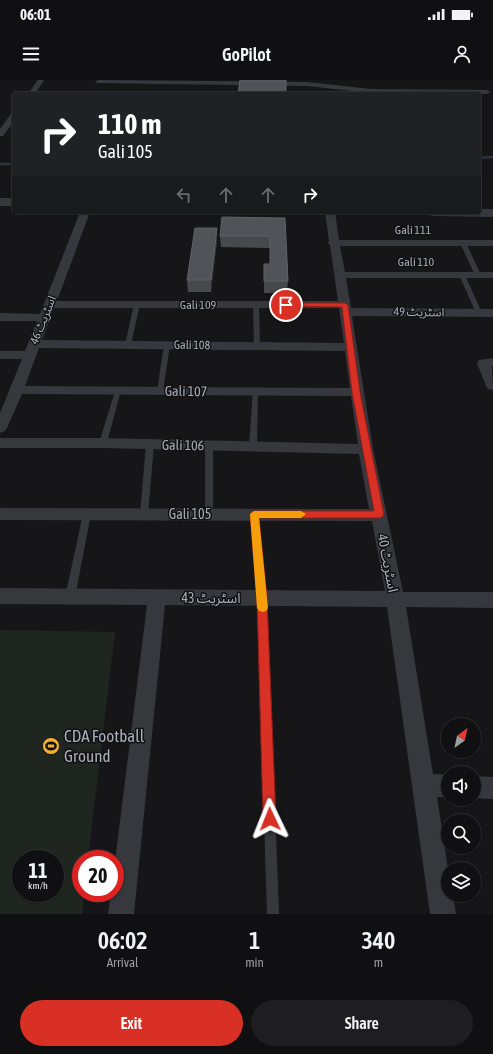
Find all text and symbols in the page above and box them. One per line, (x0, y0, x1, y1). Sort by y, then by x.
text: 06:01 (20, 6, 51, 23)
icon: menu (20, 43, 42, 65)
icon: person (451, 43, 473, 65)
text: GoPilot (222, 44, 271, 65)
icon: right (32, 108, 84, 160)
text: 110 m (98, 108, 161, 140)
text: Gali 105 (98, 141, 153, 162)
icon: left (173, 184, 195, 206)
icon: ahead (215, 184, 237, 206)
icon: ahead (257, 184, 279, 206)
icon: right (299, 184, 321, 206)
street label: Gali 111 (395, 223, 432, 237)
street label: Gali 110 (398, 255, 435, 269)
pin (269, 288, 303, 322)
street label: اسٹریٹ 46 (27, 294, 59, 346)
icon: arrive (275, 294, 297, 316)
street label: Gali 109 (180, 298, 217, 312)
street label: اسٹریٹ 49 (393, 305, 445, 320)
street label: Gali 108 (174, 338, 211, 352)
street label: Gali 107 (165, 383, 207, 399)
street label: Gali 106 (162, 437, 205, 453)
street label: Gali 105 (169, 506, 211, 522)
street label: اسٹریٹ 40 (374, 532, 402, 594)
street label: اسٹریٹ 43 (181, 590, 241, 607)
north arrow (441, 718, 481, 758)
map controls (441, 718, 481, 902)
place label: CDA Football Ground (64, 726, 145, 766)
sports icon: CDA Football Ground (41, 736, 61, 756)
button: sound (441, 766, 481, 806)
position arrow (249, 798, 291, 840)
button: search (441, 814, 481, 854)
speed limit sign: 20 (72, 850, 124, 902)
text: 11 (29, 859, 47, 882)
button: layers (441, 862, 481, 902)
text: km/h (28, 880, 48, 891)
text: 06:02 (98, 927, 148, 954)
text: 1 (249, 927, 260, 954)
text: 340 (362, 927, 395, 954)
text: Arrival (107, 955, 138, 970)
text: min (245, 955, 264, 970)
text: m (374, 955, 383, 970)
button: Exit (20, 1000, 243, 1046)
button: Share (251, 1000, 473, 1046)

